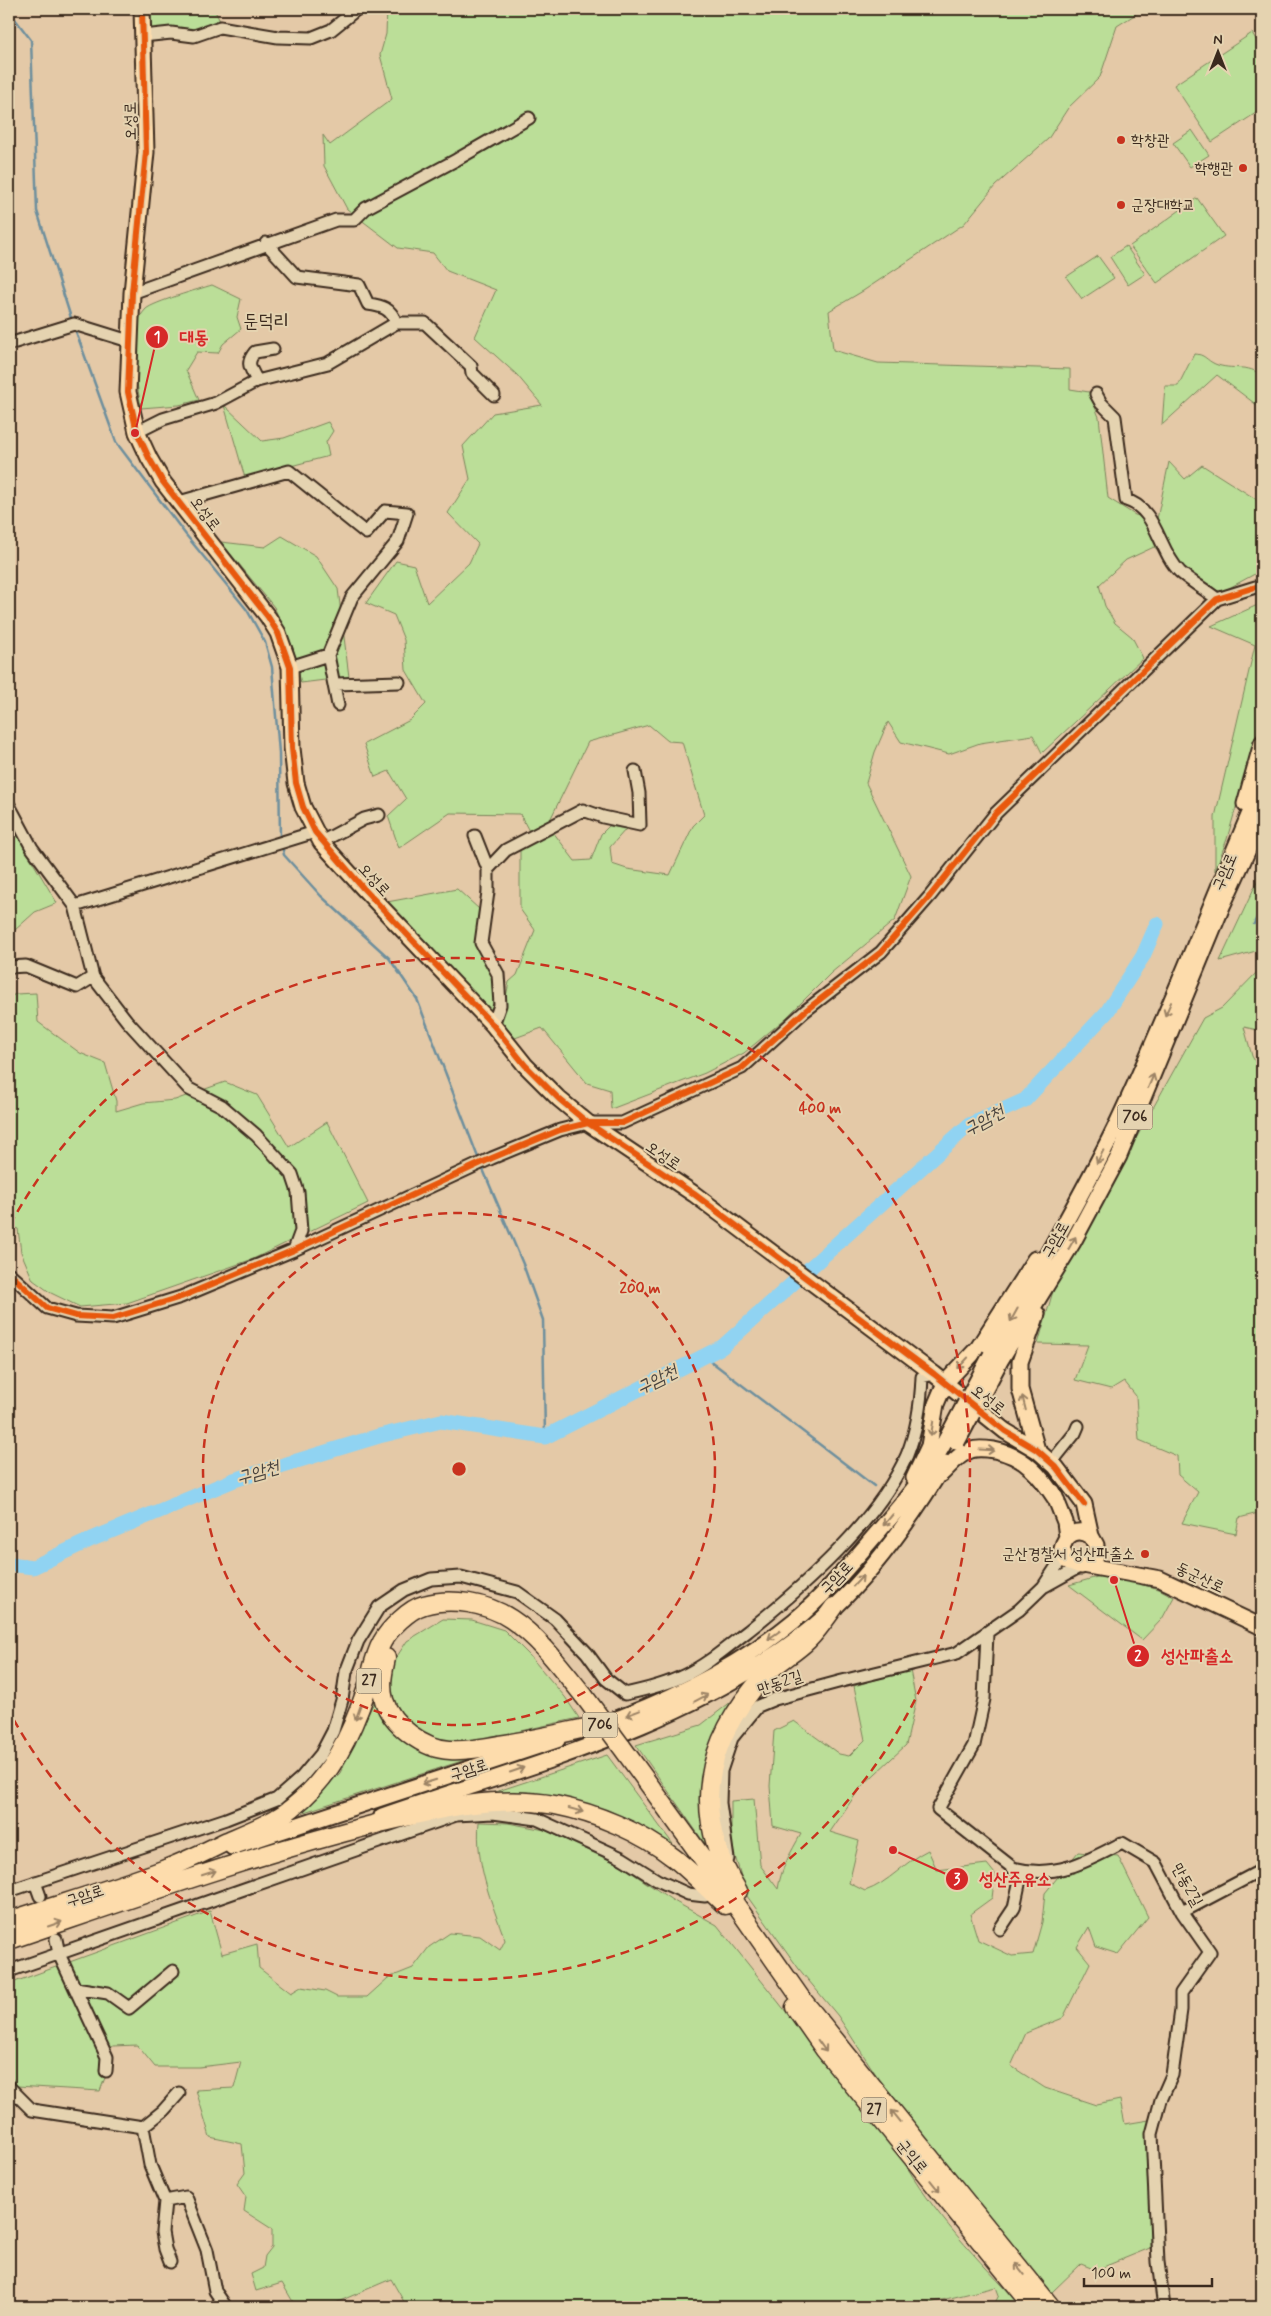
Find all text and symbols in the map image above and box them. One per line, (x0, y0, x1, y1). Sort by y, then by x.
north arrow (1194, 28, 1244, 78)
text: N (1213, 31, 1223, 49)
street label: 오성로 (120, 102, 142, 140)
place label: 학창관 (1131, 130, 1170, 151)
marker: 학창관 (1115, 134, 1127, 146)
place label: 학행관 (1194, 158, 1233, 179)
marker: 학행관 (1237, 162, 1249, 174)
place label: 군장대학교 (1131, 195, 1195, 216)
marker: 군장대학교 (1115, 199, 1127, 211)
district label: 둔덕리 (243, 309, 289, 334)
callout: 대동 (144, 320, 218, 353)
text: 대동 (180, 326, 208, 350)
text: 1 (154, 328, 160, 348)
street label: 오성로 (185, 492, 225, 536)
street label: 구암로 (1208, 850, 1242, 894)
street label: 오성로 (353, 859, 395, 901)
one-way arrow (1162, 1001, 1172, 1016)
one-way arrow (1146, 1074, 1156, 1089)
text: 400 m (799, 1099, 841, 1119)
water label: 구암천 (959, 1099, 1010, 1142)
road number: 706 (1118, 1104, 1152, 1130)
street label: 오성로 (641, 1136, 685, 1176)
one-way arrow (1095, 1149, 1104, 1164)
street label: 구암로 (1037, 1218, 1075, 1262)
one-way arrow (1067, 1235, 1077, 1250)
text: 200 m (620, 1279, 661, 1299)
one-way arrow (1008, 1307, 1018, 1321)
one-way arrow (957, 1357, 969, 1369)
water label: 구암천 (632, 1359, 683, 1401)
street label: 오성로 (966, 1380, 1010, 1420)
one-way arrow (1018, 1396, 1028, 1412)
one-way arrow (927, 1421, 937, 1437)
one-way arrow (978, 1446, 994, 1455)
water label: 구암천 (234, 1455, 284, 1491)
centre of rings (450, 1460, 468, 1478)
one-way arrow (883, 1513, 894, 1526)
place label: 군산경찰서 성산파출소 (1002, 1544, 1135, 1565)
marker: 군산경찰서 성산파출소 (1139, 1548, 1151, 1560)
street label: 구암로 (816, 1557, 858, 1599)
street label: 동군산로 (1172, 1558, 1228, 1598)
one-way arrow (852, 1575, 864, 1588)
one-way arrow (767, 1630, 781, 1640)
callout: 성산파출소 (1125, 1639, 1243, 1672)
text: 성산파출소 (1161, 1645, 1233, 1669)
text: 2 (1134, 1647, 1142, 1667)
street label: 만동2길 (755, 1665, 806, 1700)
road number: 27 (356, 1668, 382, 1694)
one-way arrow (693, 1693, 707, 1703)
one-way arrow (353, 1705, 362, 1720)
one-way arrow (625, 1709, 641, 1718)
road number: 706 (582, 1712, 618, 1738)
street label: 구암로 (447, 1754, 491, 1786)
one-way arrow (509, 1764, 525, 1774)
one-way arrow (421, 1777, 437, 1787)
one-way arrow (568, 1806, 584, 1816)
street label: 만동2길 (1167, 1860, 1208, 1911)
callout: 성산주유소 (944, 1862, 1061, 1895)
one-way arrow (201, 1868, 217, 1878)
text: 성산주유소 (979, 1868, 1051, 1892)
text: 3 (954, 1870, 961, 1890)
street label: 구암로 (63, 1880, 107, 1912)
one-way arrow (47, 1919, 62, 1928)
one-way arrow (817, 2039, 827, 2053)
road number: 27 (862, 2098, 886, 2122)
one-way arrow (891, 2109, 902, 2122)
street label: 군익로 (892, 2135, 932, 2179)
one-way arrow (930, 2179, 941, 2192)
scale bar (1084, 2256, 1211, 2288)
one-way arrow (1015, 2263, 1026, 2276)
text: 100 m (1091, 2264, 1131, 2284)

